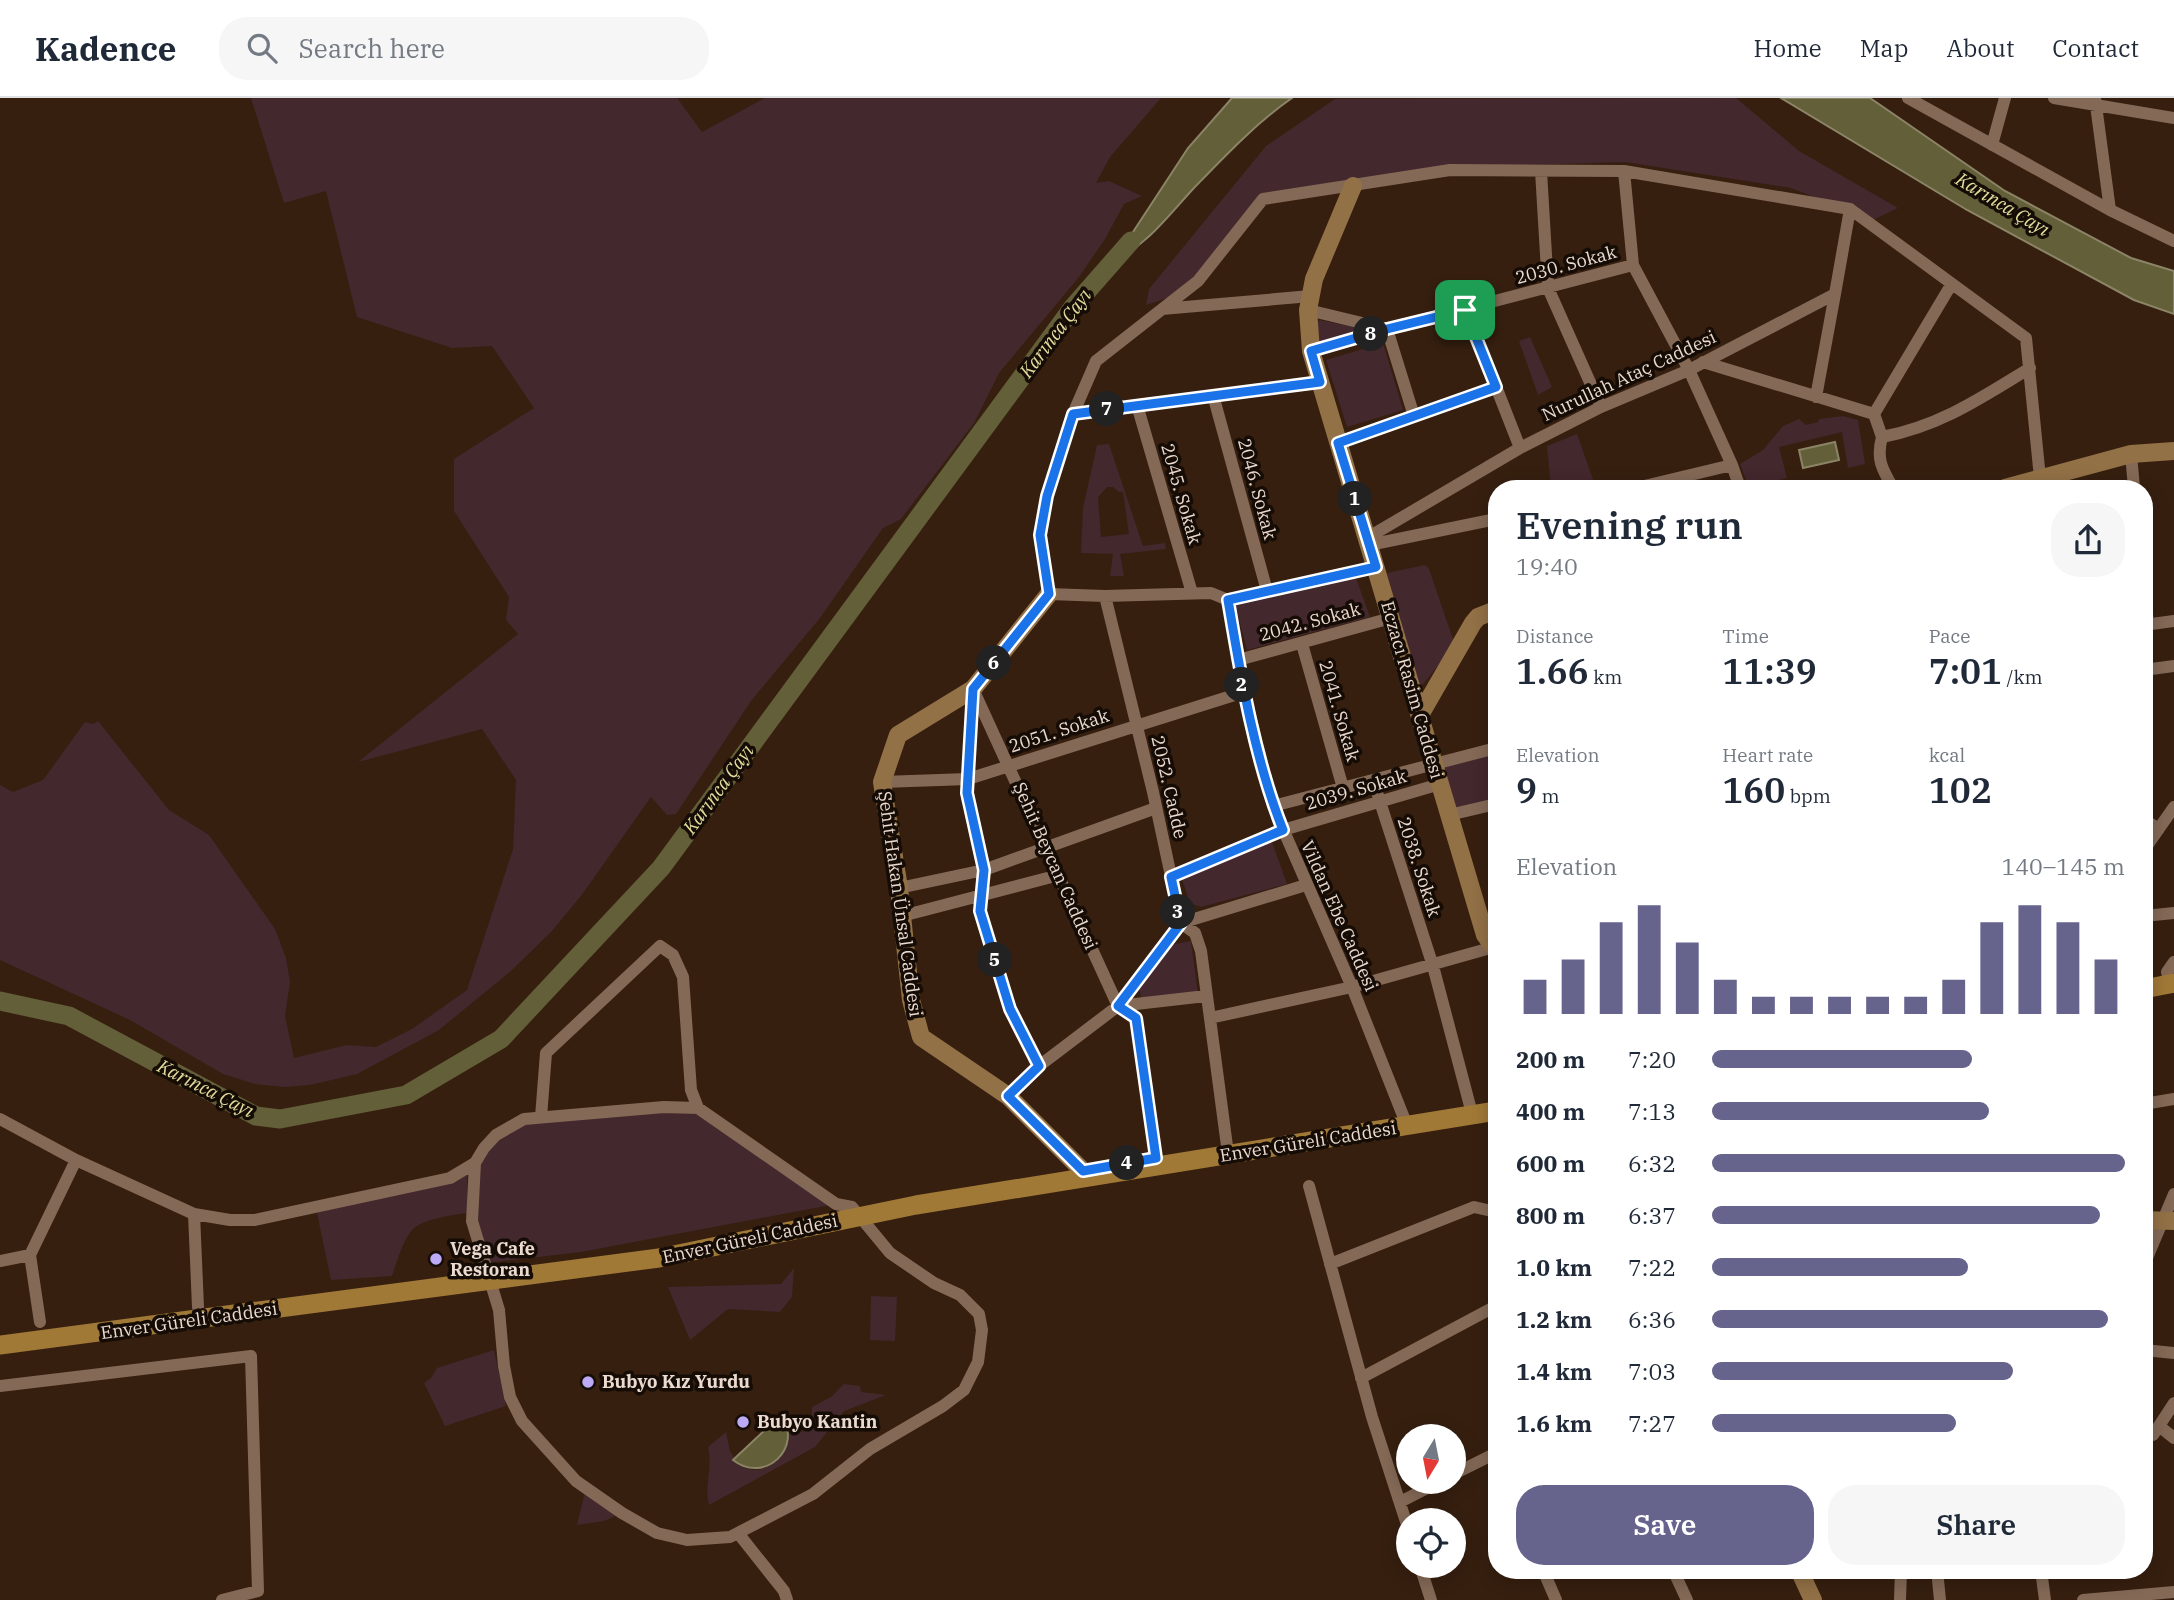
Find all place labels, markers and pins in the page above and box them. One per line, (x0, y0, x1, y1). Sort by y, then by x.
pin (1435, 280, 1495, 340)
pin: 8 (1354, 316, 1388, 352)
pin: 7 (1090, 392, 1124, 426)
pin: 1 (1338, 482, 1372, 516)
pin: 6 (976, 646, 1012, 680)
pin: 2 (1224, 668, 1260, 702)
pin: 3 (1160, 894, 1196, 930)
pin: 5 (978, 942, 1012, 978)
pin: 4 (1110, 1146, 1144, 1180)
place label: Vega Cafe Restoran (450, 1237, 535, 1281)
marker: Vega Cafe Restoran (428, 1251, 444, 1267)
place label: Bubyo Kız Yurdu (602, 1370, 750, 1393)
marker: Bubyo Kız Yurdu (580, 1374, 596, 1390)
place label: Bubyo Kantin (757, 1410, 878, 1433)
marker: Bubyo Kantin (735, 1414, 751, 1430)

